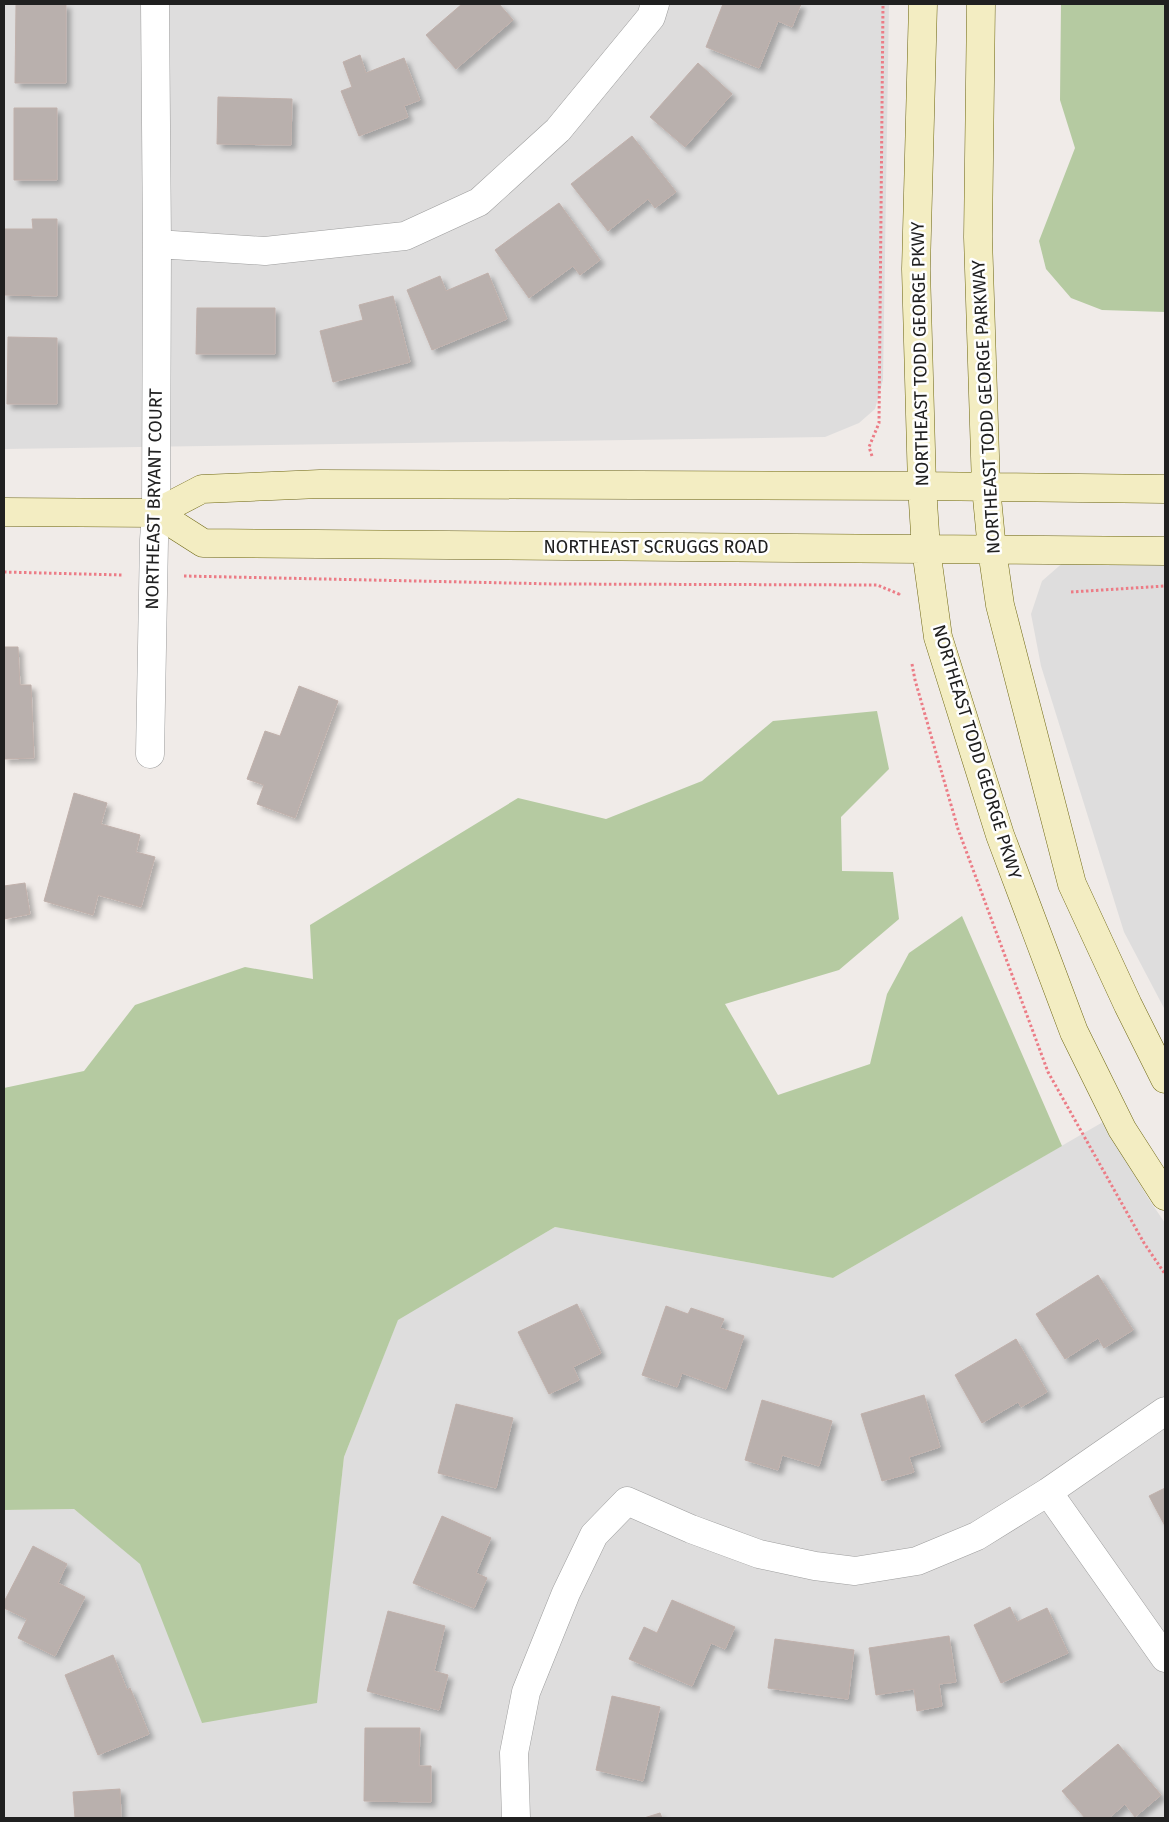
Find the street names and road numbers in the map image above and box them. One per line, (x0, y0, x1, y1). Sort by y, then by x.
street label: NORTHEAST TODD GEORGE PKWY (907, 221, 933, 487)
street label: NORTHEAST TODD GEORGE PARKWAY (967, 259, 1005, 555)
street label: NORTHEAST BRYANT COURT (141, 388, 167, 610)
street label: NORTHEAST SCRUGGS ROAD (543, 536, 769, 558)
street label: NORTHEAST TODD GEORGE PKWY (928, 622, 1026, 882)

